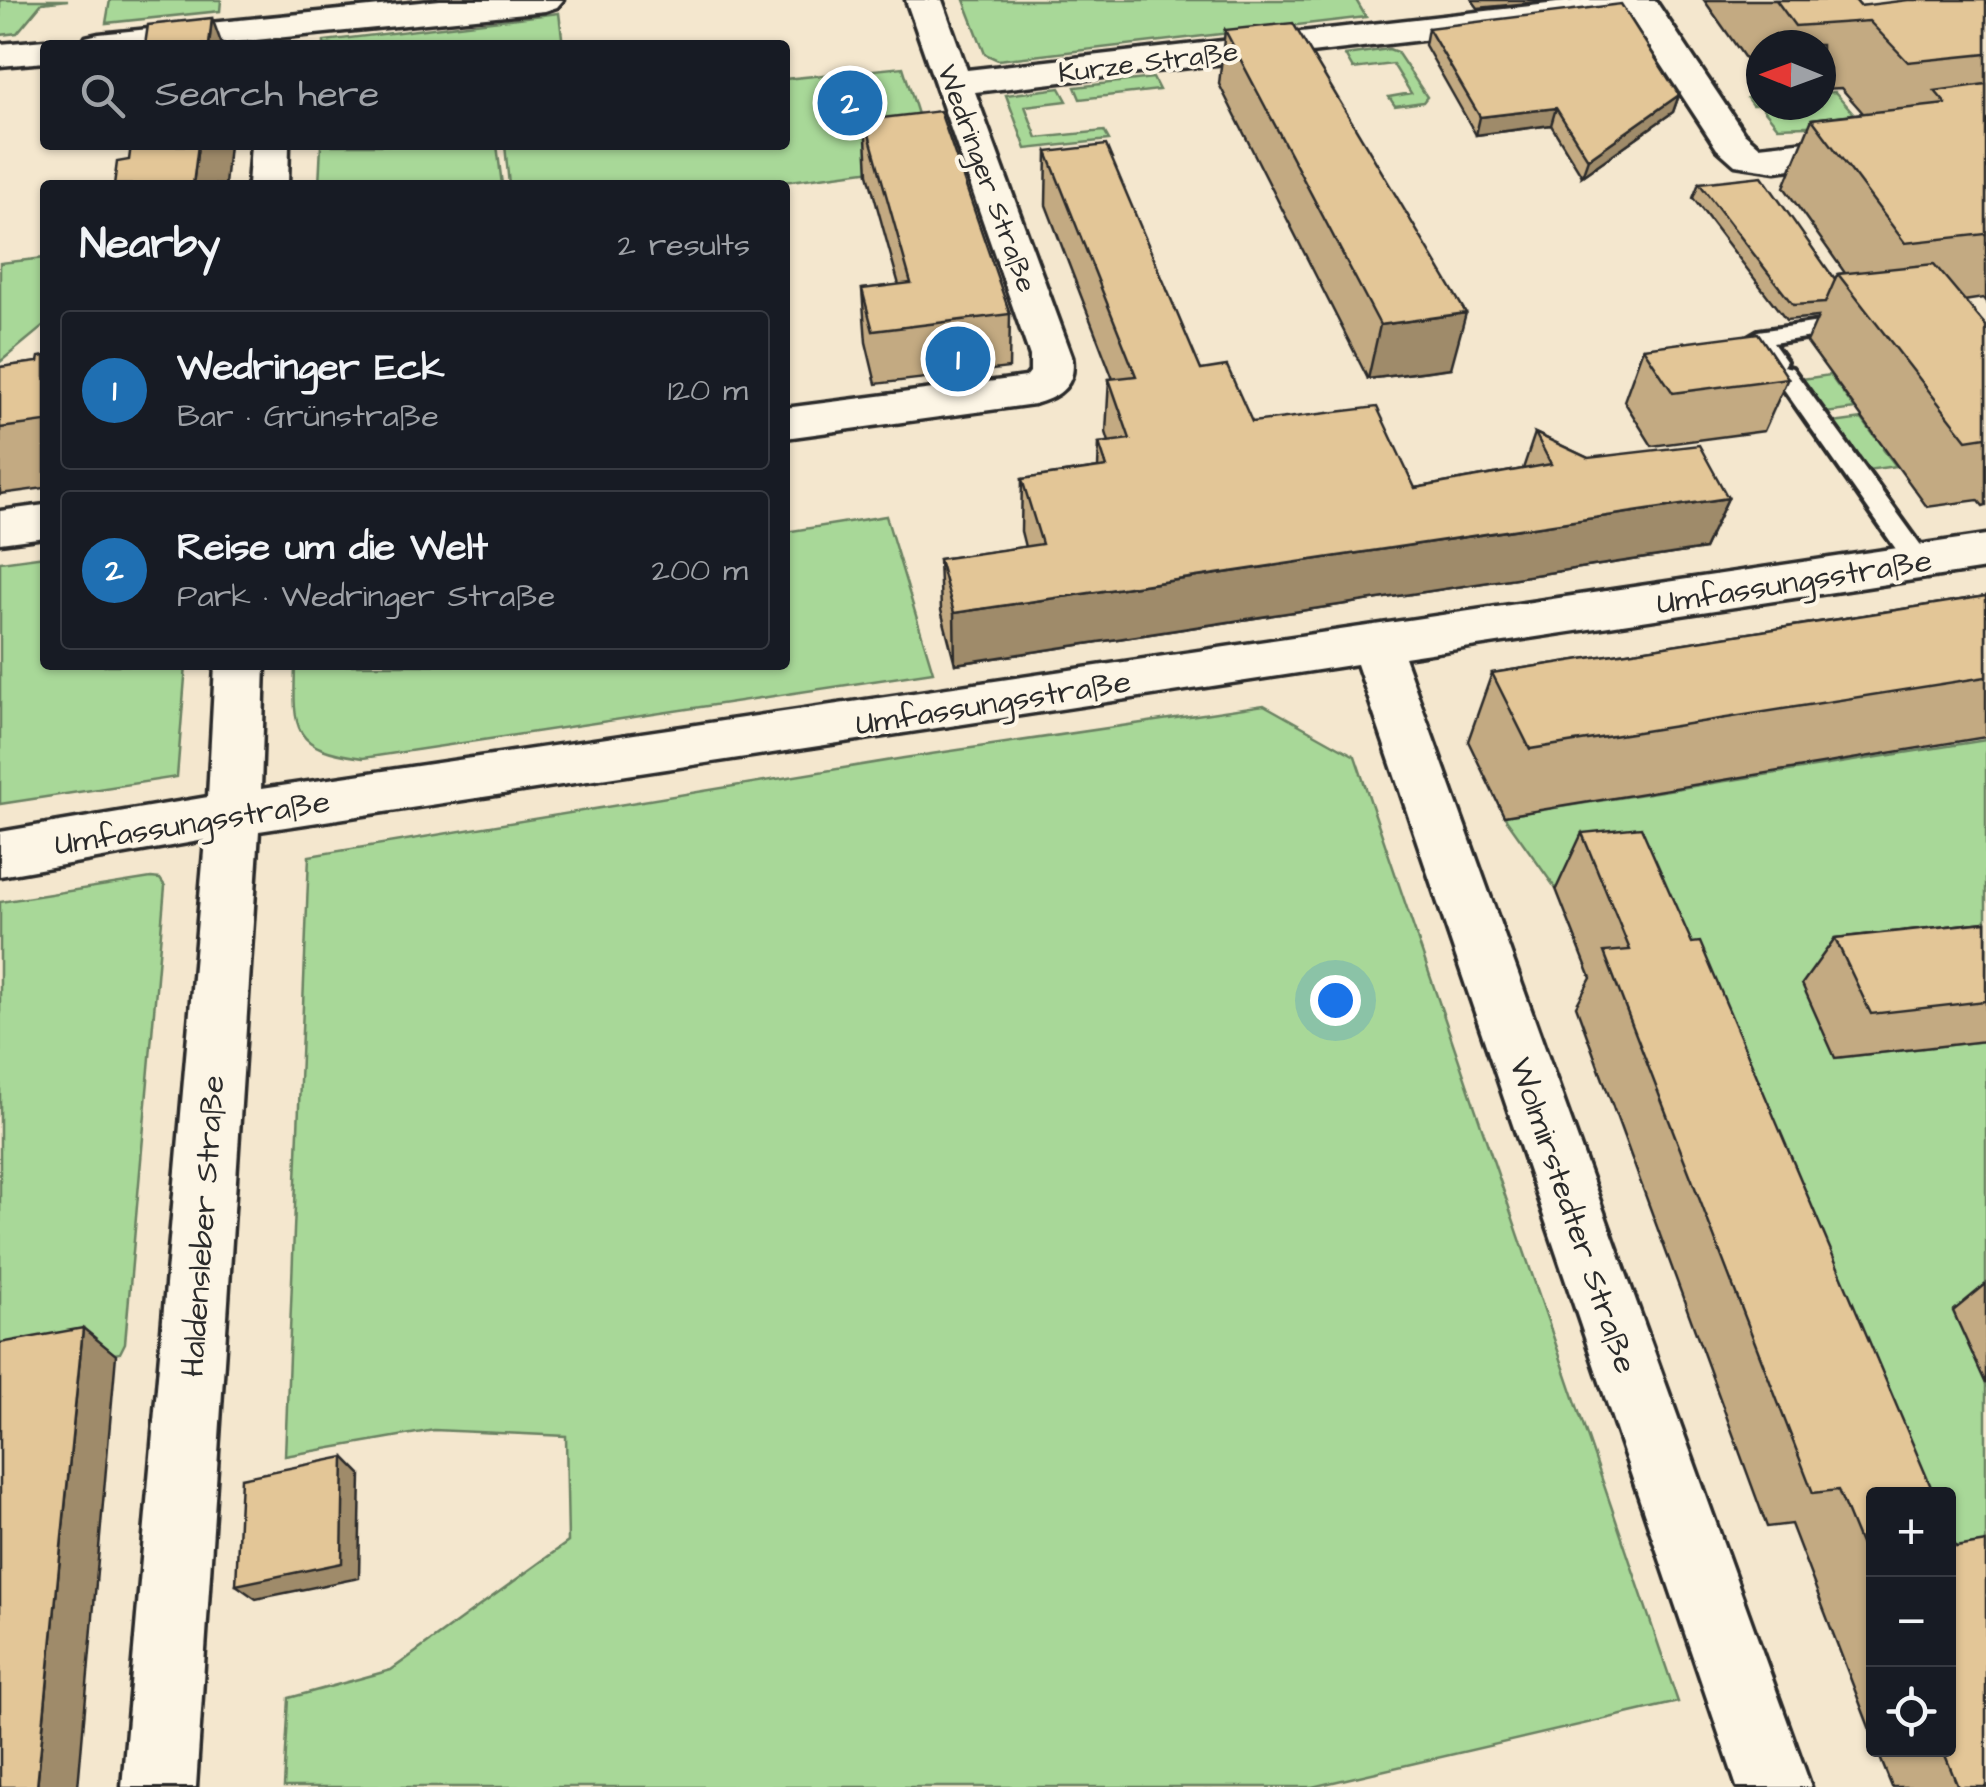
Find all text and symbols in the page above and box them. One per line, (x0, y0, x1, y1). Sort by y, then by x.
north arrow (1746, 30, 1836, 120)
street label: Kurze Straße (1056, 32, 1240, 93)
search box (40, 40, 790, 150)
street label: Wedringer Straße (926, 59, 1046, 298)
pin: 2 (818, 66, 882, 140)
icon: search (75, 68, 130, 123)
text: Search here (155, 69, 379, 121)
text: Nearby (80, 216, 220, 274)
text: 2 results (618, 223, 750, 268)
pin: 1 (926, 322, 990, 396)
text: Wedringer Eck (177, 342, 445, 394)
text: 1 (112, 368, 117, 413)
text: 120 m (668, 368, 748, 413)
text: Bar · Grünstraße (177, 394, 439, 439)
text: Reise um die Welt (177, 522, 488, 574)
street label: Umfassungsstraße (1653, 539, 1935, 626)
text: 2 (105, 548, 124, 593)
text: 200 m (652, 548, 748, 593)
text: Park · Wedringer Straße (177, 574, 555, 619)
street label: Umfassungsstraße (852, 660, 1134, 747)
street label: Umfassungsstraße (51, 780, 333, 867)
your location (1310, 975, 1361, 1026)
street label: Wolmirstedter Straße (1497, 1051, 1648, 1380)
street label: Haldensleber Straße (171, 1074, 236, 1378)
map controls (1866, 1487, 1956, 1757)
button: + (1866, 1487, 1956, 1577)
button: − (1866, 1577, 1956, 1667)
button: locate (1866, 1667, 1956, 1757)

